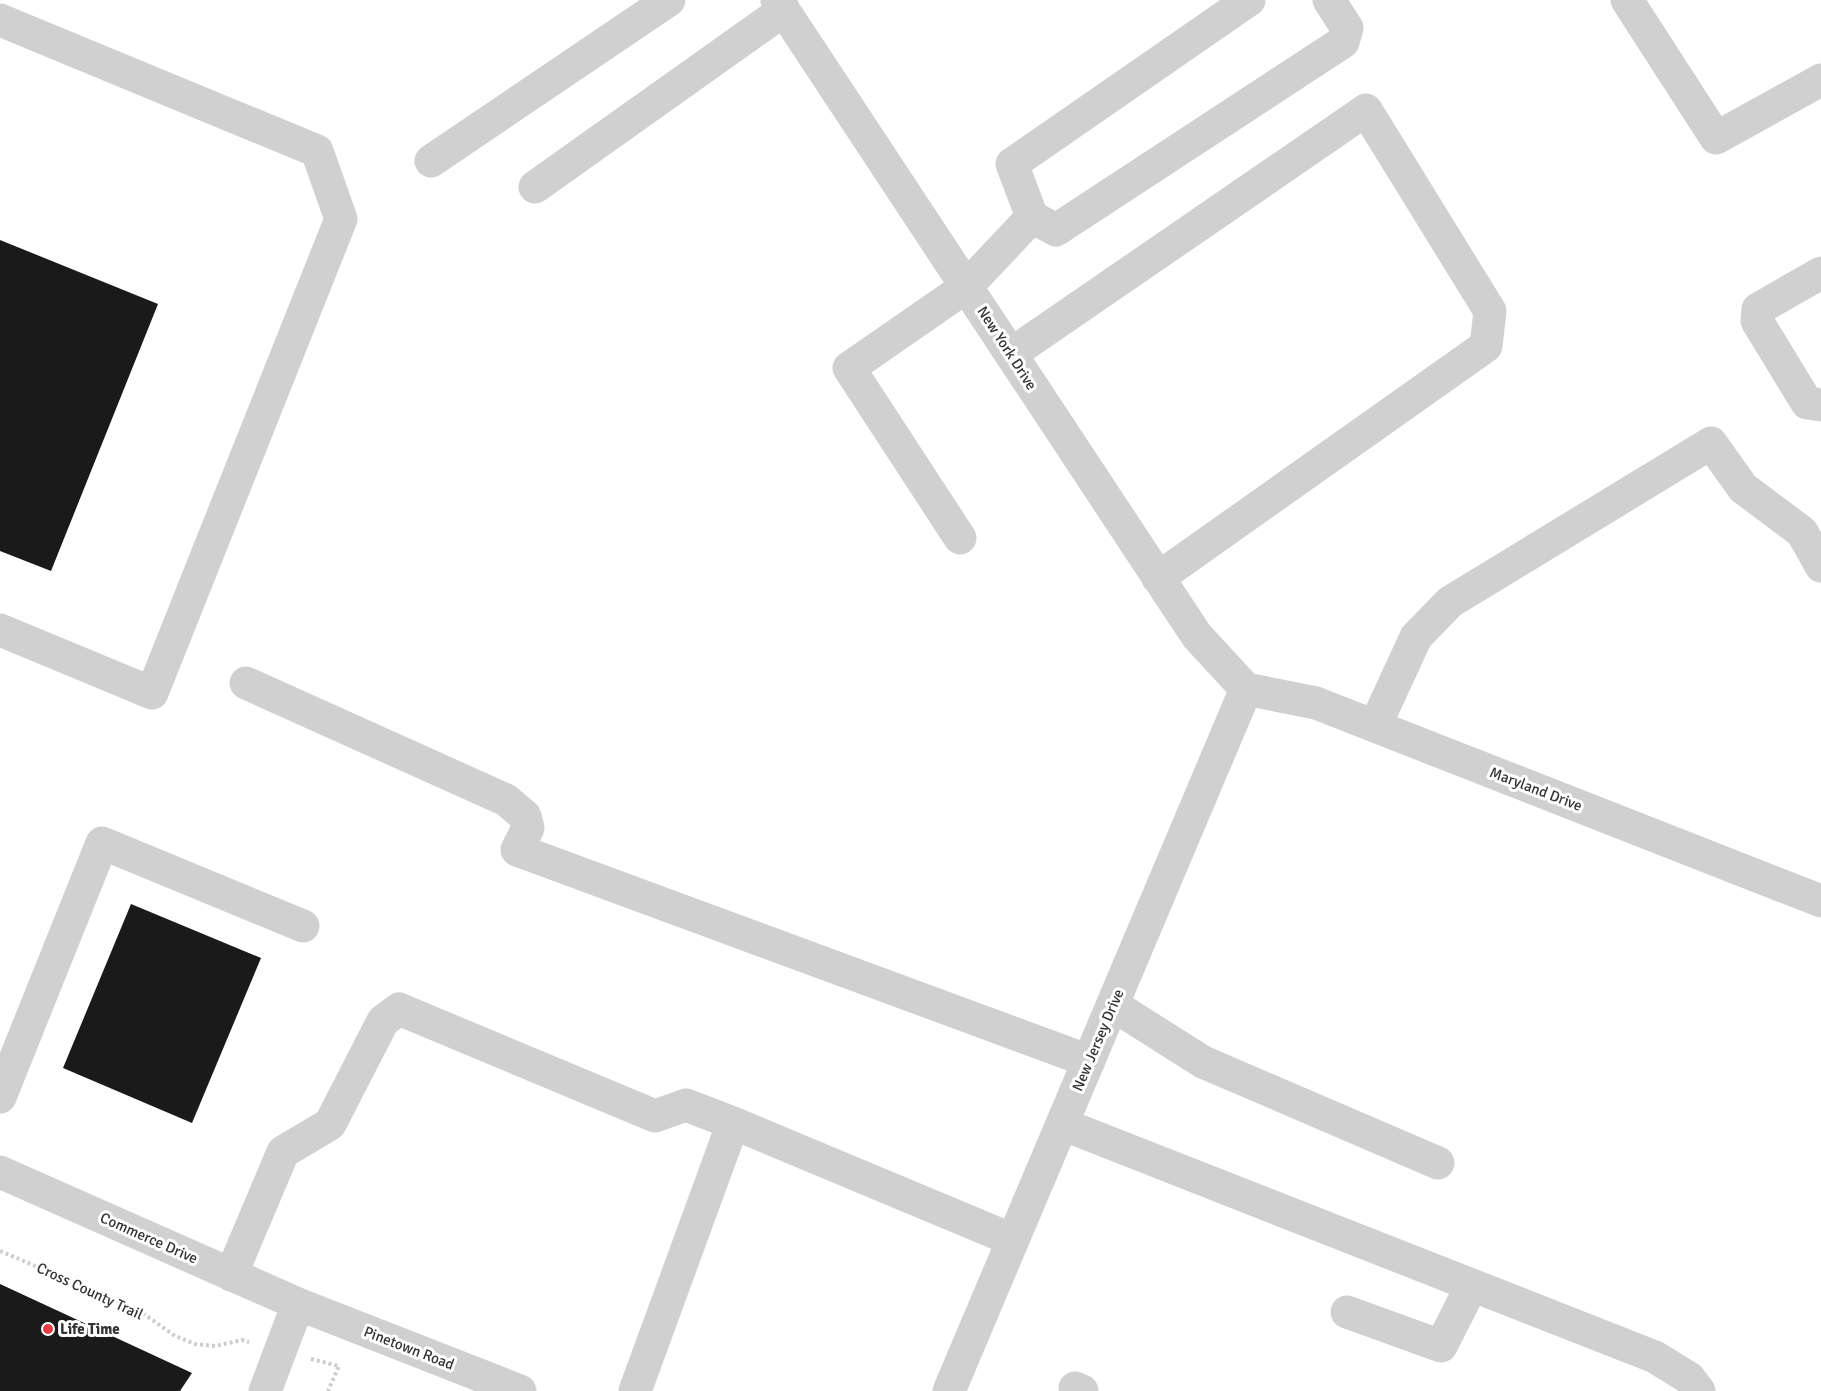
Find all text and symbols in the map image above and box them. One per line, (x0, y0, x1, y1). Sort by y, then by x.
street label: New York Drive (973, 303, 1041, 393)
street label: Maryland Drive (1487, 763, 1585, 815)
street label: New Jersey Drive (1068, 986, 1128, 1094)
street label: Commerce Drive (97, 1208, 201, 1268)
street label: Cross County Trail (34, 1258, 146, 1324)
place label: Life Time (60, 1320, 120, 1338)
marker: Life Time (41, 1322, 55, 1336)
street label: Pinetown Road (361, 1322, 457, 1374)

